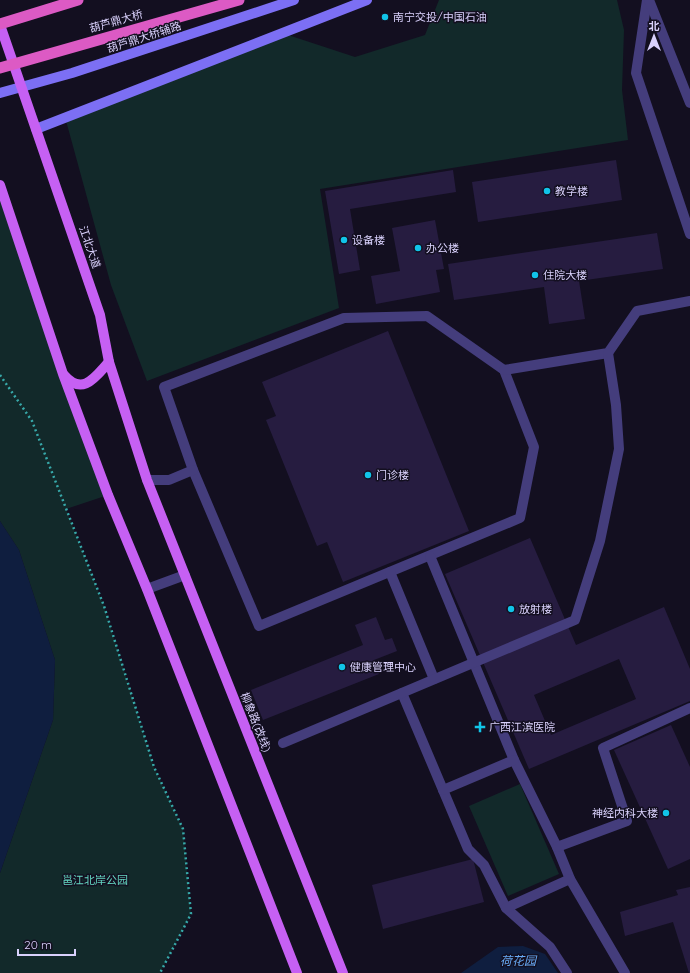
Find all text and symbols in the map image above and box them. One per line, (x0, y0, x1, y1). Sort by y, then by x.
street label: 葫芦鼎大桥 (88, 7, 144, 35)
place label: 南宁交投/中国石油 (393, 10, 487, 24)
marker: 南宁交投/中国石油 (380, 12, 390, 22)
north arrow (634, 16, 674, 56)
street label: 葫芦鼎大桥辅路 (105, 18, 183, 56)
text: 北 (649, 19, 660, 33)
place label: 教学楼 (555, 184, 588, 198)
marker: 教学楼 (542, 186, 552, 196)
street label: 江北大道 (76, 224, 104, 270)
place label: 设备楼 (352, 233, 385, 247)
marker: 设备楼 (339, 235, 349, 245)
place label: 办公楼 (426, 241, 459, 255)
marker: 办公楼 (413, 243, 423, 253)
place label: 住院大楼 (543, 268, 587, 282)
marker: 住院大楼 (530, 270, 540, 280)
place label: 门诊楼 (376, 468, 409, 482)
marker: 门诊楼 (363, 470, 373, 480)
place label: 放射楼 (519, 602, 552, 616)
marker: 放射楼 (506, 604, 516, 614)
place label: 健康管理中心 (350, 660, 416, 674)
marker: 健康管理中心 (337, 662, 347, 672)
street label: 柳象路(改线) (238, 690, 274, 754)
place label: 广西江滨医院 (489, 720, 555, 734)
marker: 广西江滨医院 (474, 721, 486, 733)
place label: 神经内科大楼 (592, 806, 658, 820)
marker: 神经内科大楼 (661, 808, 671, 818)
park label: 邕江北岸公园 (62, 873, 128, 887)
scale bar (18, 931, 75, 957)
text: 20 m (24, 937, 52, 952)
water label: 荷花园 (500, 953, 538, 968)

